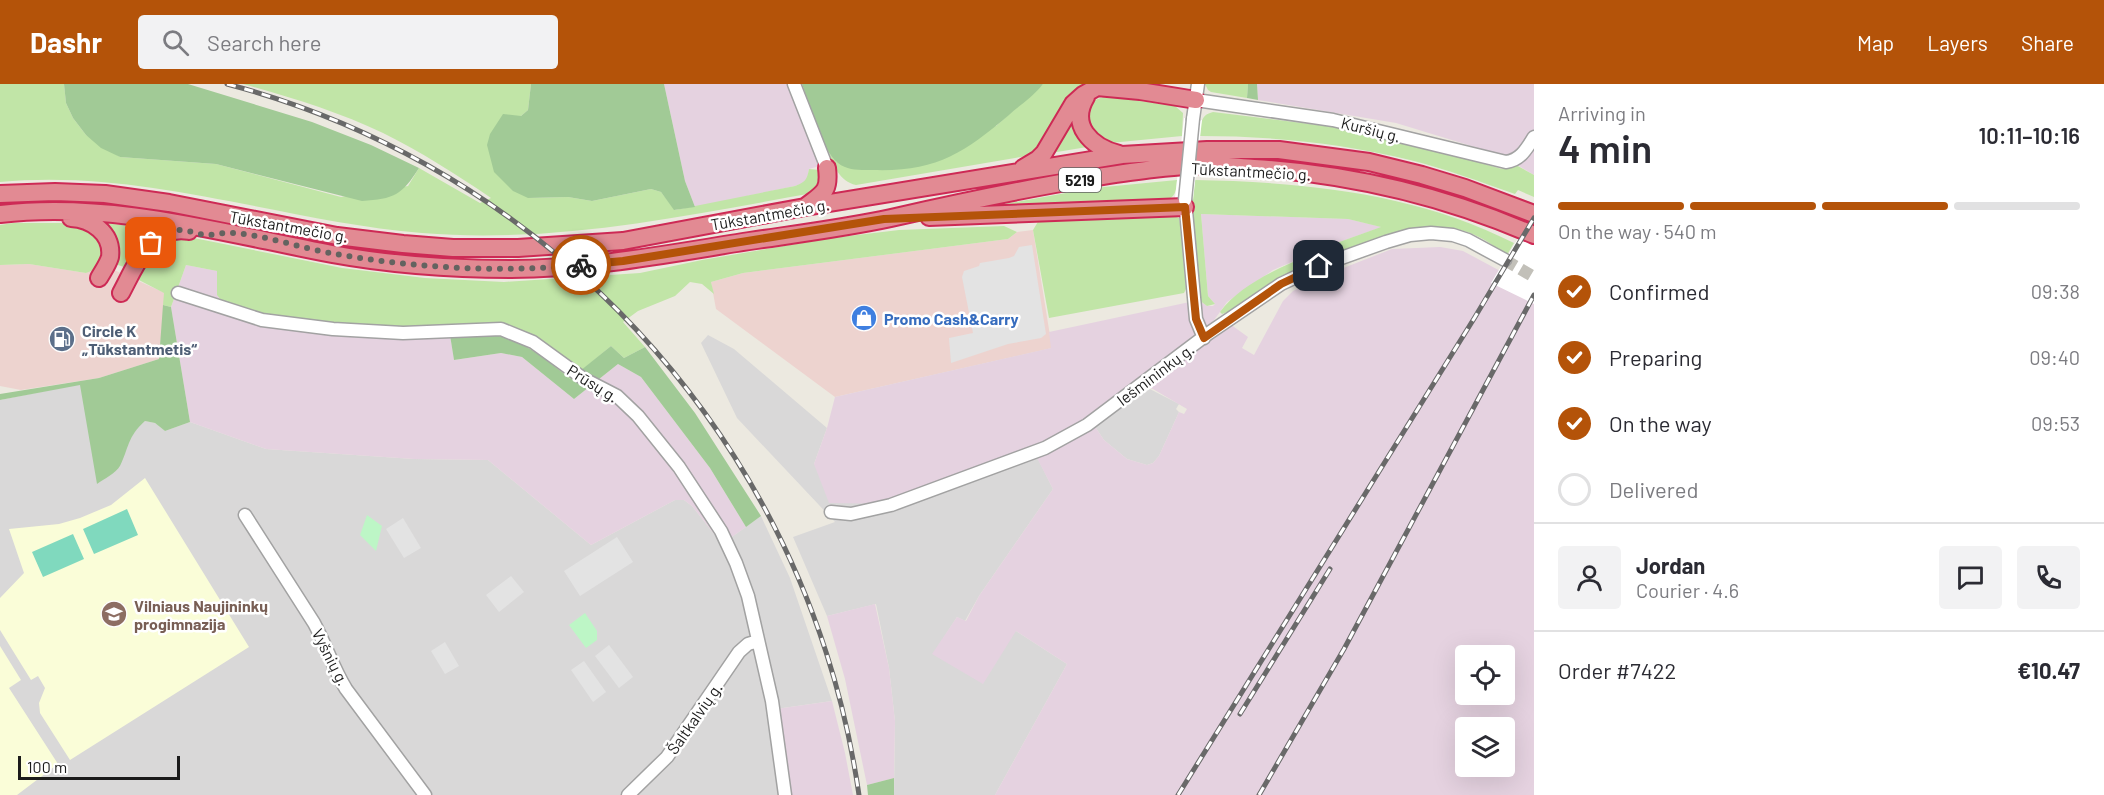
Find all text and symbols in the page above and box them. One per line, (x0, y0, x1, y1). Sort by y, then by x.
search box (138, 15, 558, 69)
text: Dashr (30, 25, 102, 59)
icon: search (159, 26, 192, 59)
text: Search here (207, 29, 321, 55)
text: Map (1857, 30, 1894, 55)
text: Layers (1927, 30, 1988, 55)
text: Share (2021, 30, 2074, 55)
text: Arriving in (1558, 101, 1646, 125)
street label: Kuršių g. (1339, 112, 1403, 146)
text: 10:11–10:16 (1979, 122, 2080, 148)
text: 4 min (1558, 124, 1652, 171)
street label: Tūkstantmečio g. (1191, 158, 1311, 184)
road number: 5219 (1059, 168, 1101, 192)
street label: Tūkstantmečio g. (709, 194, 831, 234)
street label: Tūkstantmečio g. (228, 206, 350, 246)
pin (125, 217, 176, 268)
text: On the way · 540 m (1558, 219, 1717, 243)
icon: bag (134, 226, 167, 259)
courier (551, 235, 611, 295)
pin (1293, 240, 1344, 291)
icon: bike (565, 249, 598, 282)
icon: home (1302, 249, 1335, 282)
icon: check (1558, 275, 1591, 308)
text: Confirmed (1609, 278, 1709, 304)
text: 09:38 (2031, 279, 2080, 303)
shop icon: Promo Cash&Carry (849, 303, 879, 333)
place label: Promo Cash&Carry (884, 309, 1019, 328)
place label: Circle K „Tūkstantmetis“ (82, 321, 197, 358)
fuel station icon: Circle K „Tūkstantmetis“ (47, 324, 77, 354)
street label: Iešmininkų g. (1113, 339, 1197, 409)
icon: check (1558, 341, 1591, 374)
text: Preparing (1609, 344, 1702, 370)
text: 09:40 (2029, 345, 2080, 369)
street label: Prūsų g. (564, 360, 622, 406)
icon: check (1558, 407, 1591, 440)
text: On the way (1609, 410, 1712, 436)
text: 09:53 (2031, 411, 2080, 435)
text: Delivered (1609, 476, 1698, 502)
button: person (1558, 546, 1621, 609)
button: chat (1939, 546, 2002, 609)
button: phone (2017, 546, 2080, 609)
text: Jordan (1636, 552, 1705, 578)
text: Courier · 4.6 (1636, 578, 1739, 602)
place label: Vilniaus Naujininkų progimnazija (134, 596, 268, 633)
school or university icon: Vilniaus Naujininkų progimnazija (99, 599, 129, 629)
street label: Vyšnių g. (309, 625, 353, 689)
map controls (1455, 645, 1515, 777)
button: locate (1455, 645, 1515, 705)
text: Order #7422 (1558, 657, 1676, 683)
text: €10.47 (2017, 657, 2080, 683)
street label: Šaltkalvių g. (662, 678, 726, 758)
button: layers (1455, 717, 1515, 777)
scale bar (18, 753, 180, 780)
text: 100 m (27, 757, 67, 776)

